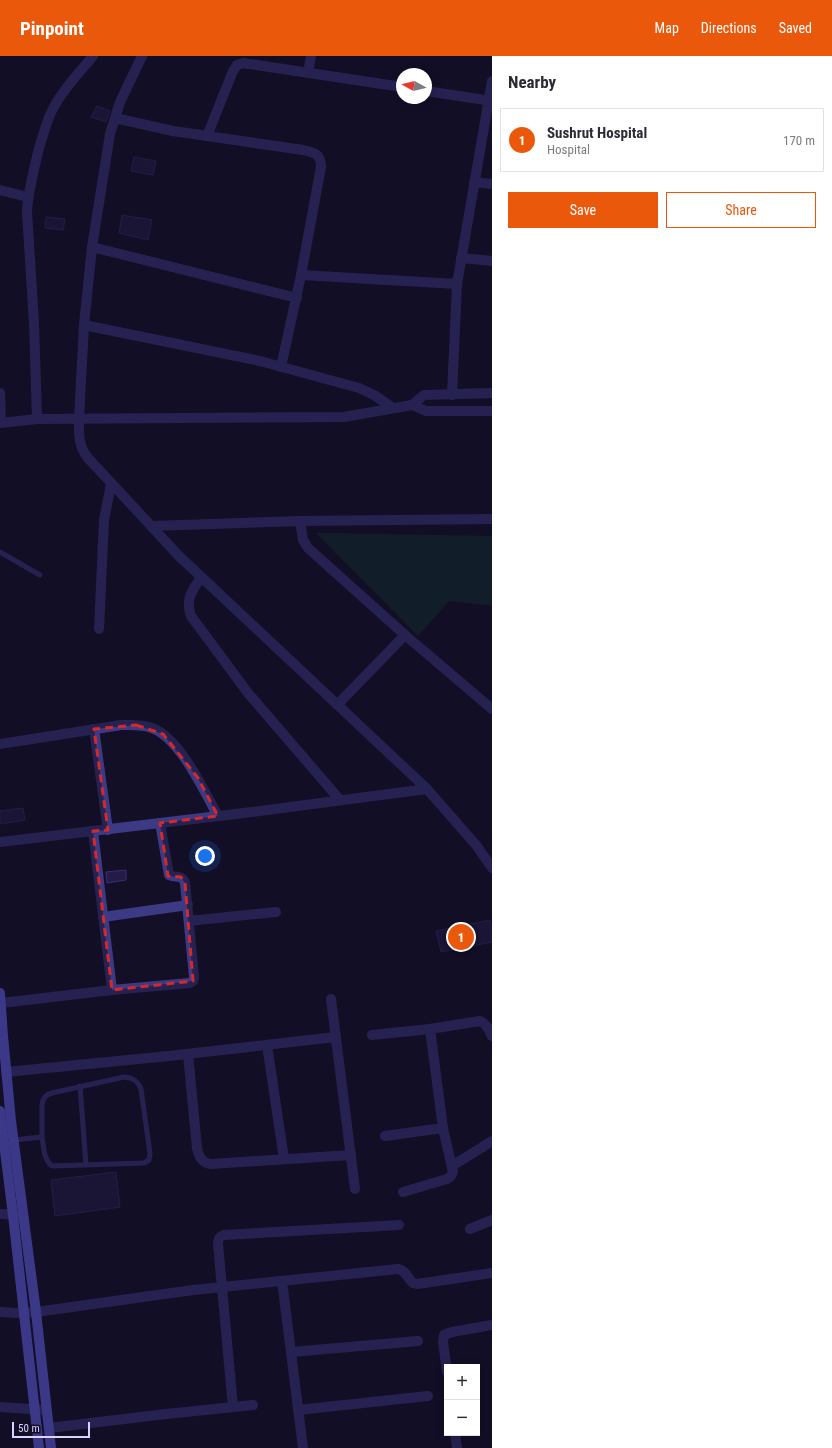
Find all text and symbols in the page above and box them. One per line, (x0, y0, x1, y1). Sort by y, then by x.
text: Pinpoint (20, 17, 84, 40)
text: Map (655, 20, 679, 36)
text: Directions (701, 20, 757, 36)
text: Saved (779, 20, 812, 36)
north arrow (396, 68, 432, 104)
text: Nearby (508, 72, 556, 92)
text: Sushrut Hospital (547, 124, 647, 142)
text: 1 (519, 133, 525, 148)
text: 170 m (783, 133, 815, 148)
text: Hospital (547, 142, 590, 157)
button: Save (508, 192, 658, 228)
button: Share (666, 192, 816, 228)
your location (195, 846, 215, 866)
pin: 1 (448, 922, 474, 952)
map controls (444, 1364, 480, 1436)
button: + (444, 1364, 480, 1400)
button: − (444, 1400, 480, 1436)
scale bar (12, 1420, 90, 1439)
text: 50 m (18, 1422, 40, 1435)

